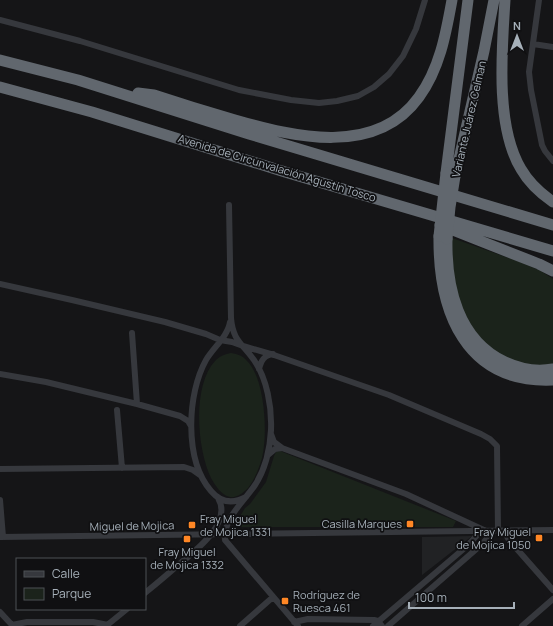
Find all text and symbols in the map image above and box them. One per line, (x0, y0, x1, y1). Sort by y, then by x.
north arrow (497, 16, 537, 56)
text: N (513, 18, 521, 33)
street label: Variante Juárez Celman (448, 59, 489, 179)
street label: Avenida de Circunvalación Agustín Tosco (176, 130, 378, 205)
place label: Fray Miguel de Mojica 1331 (200, 511, 271, 539)
place label: Casilla Marques (322, 516, 402, 531)
street label: Miguel de Mojica (90, 517, 174, 534)
marker: Casilla Marques (405, 519, 415, 529)
marker: Fray Miguel de Mojica 1331 (187, 520, 197, 530)
place label: Fray Miguel de Mojica 1050 (456, 524, 531, 552)
marker: Fray Miguel de Mojica 1050 (534, 533, 544, 543)
marker: Fray Miguel de Mojica 1332 (182, 534, 192, 544)
place label: Fray Miguel de Mojica 1332 (150, 544, 224, 572)
legend (16, 558, 146, 610)
text: Calle (52, 565, 80, 582)
scale bar (409, 584, 514, 610)
text: Parque (52, 585, 91, 602)
place label: Rodríguez de Ruesca 461 (293, 587, 361, 615)
text: 100 m (415, 589, 447, 606)
marker: Rodríguez de Ruesca 461 (280, 596, 290, 606)

